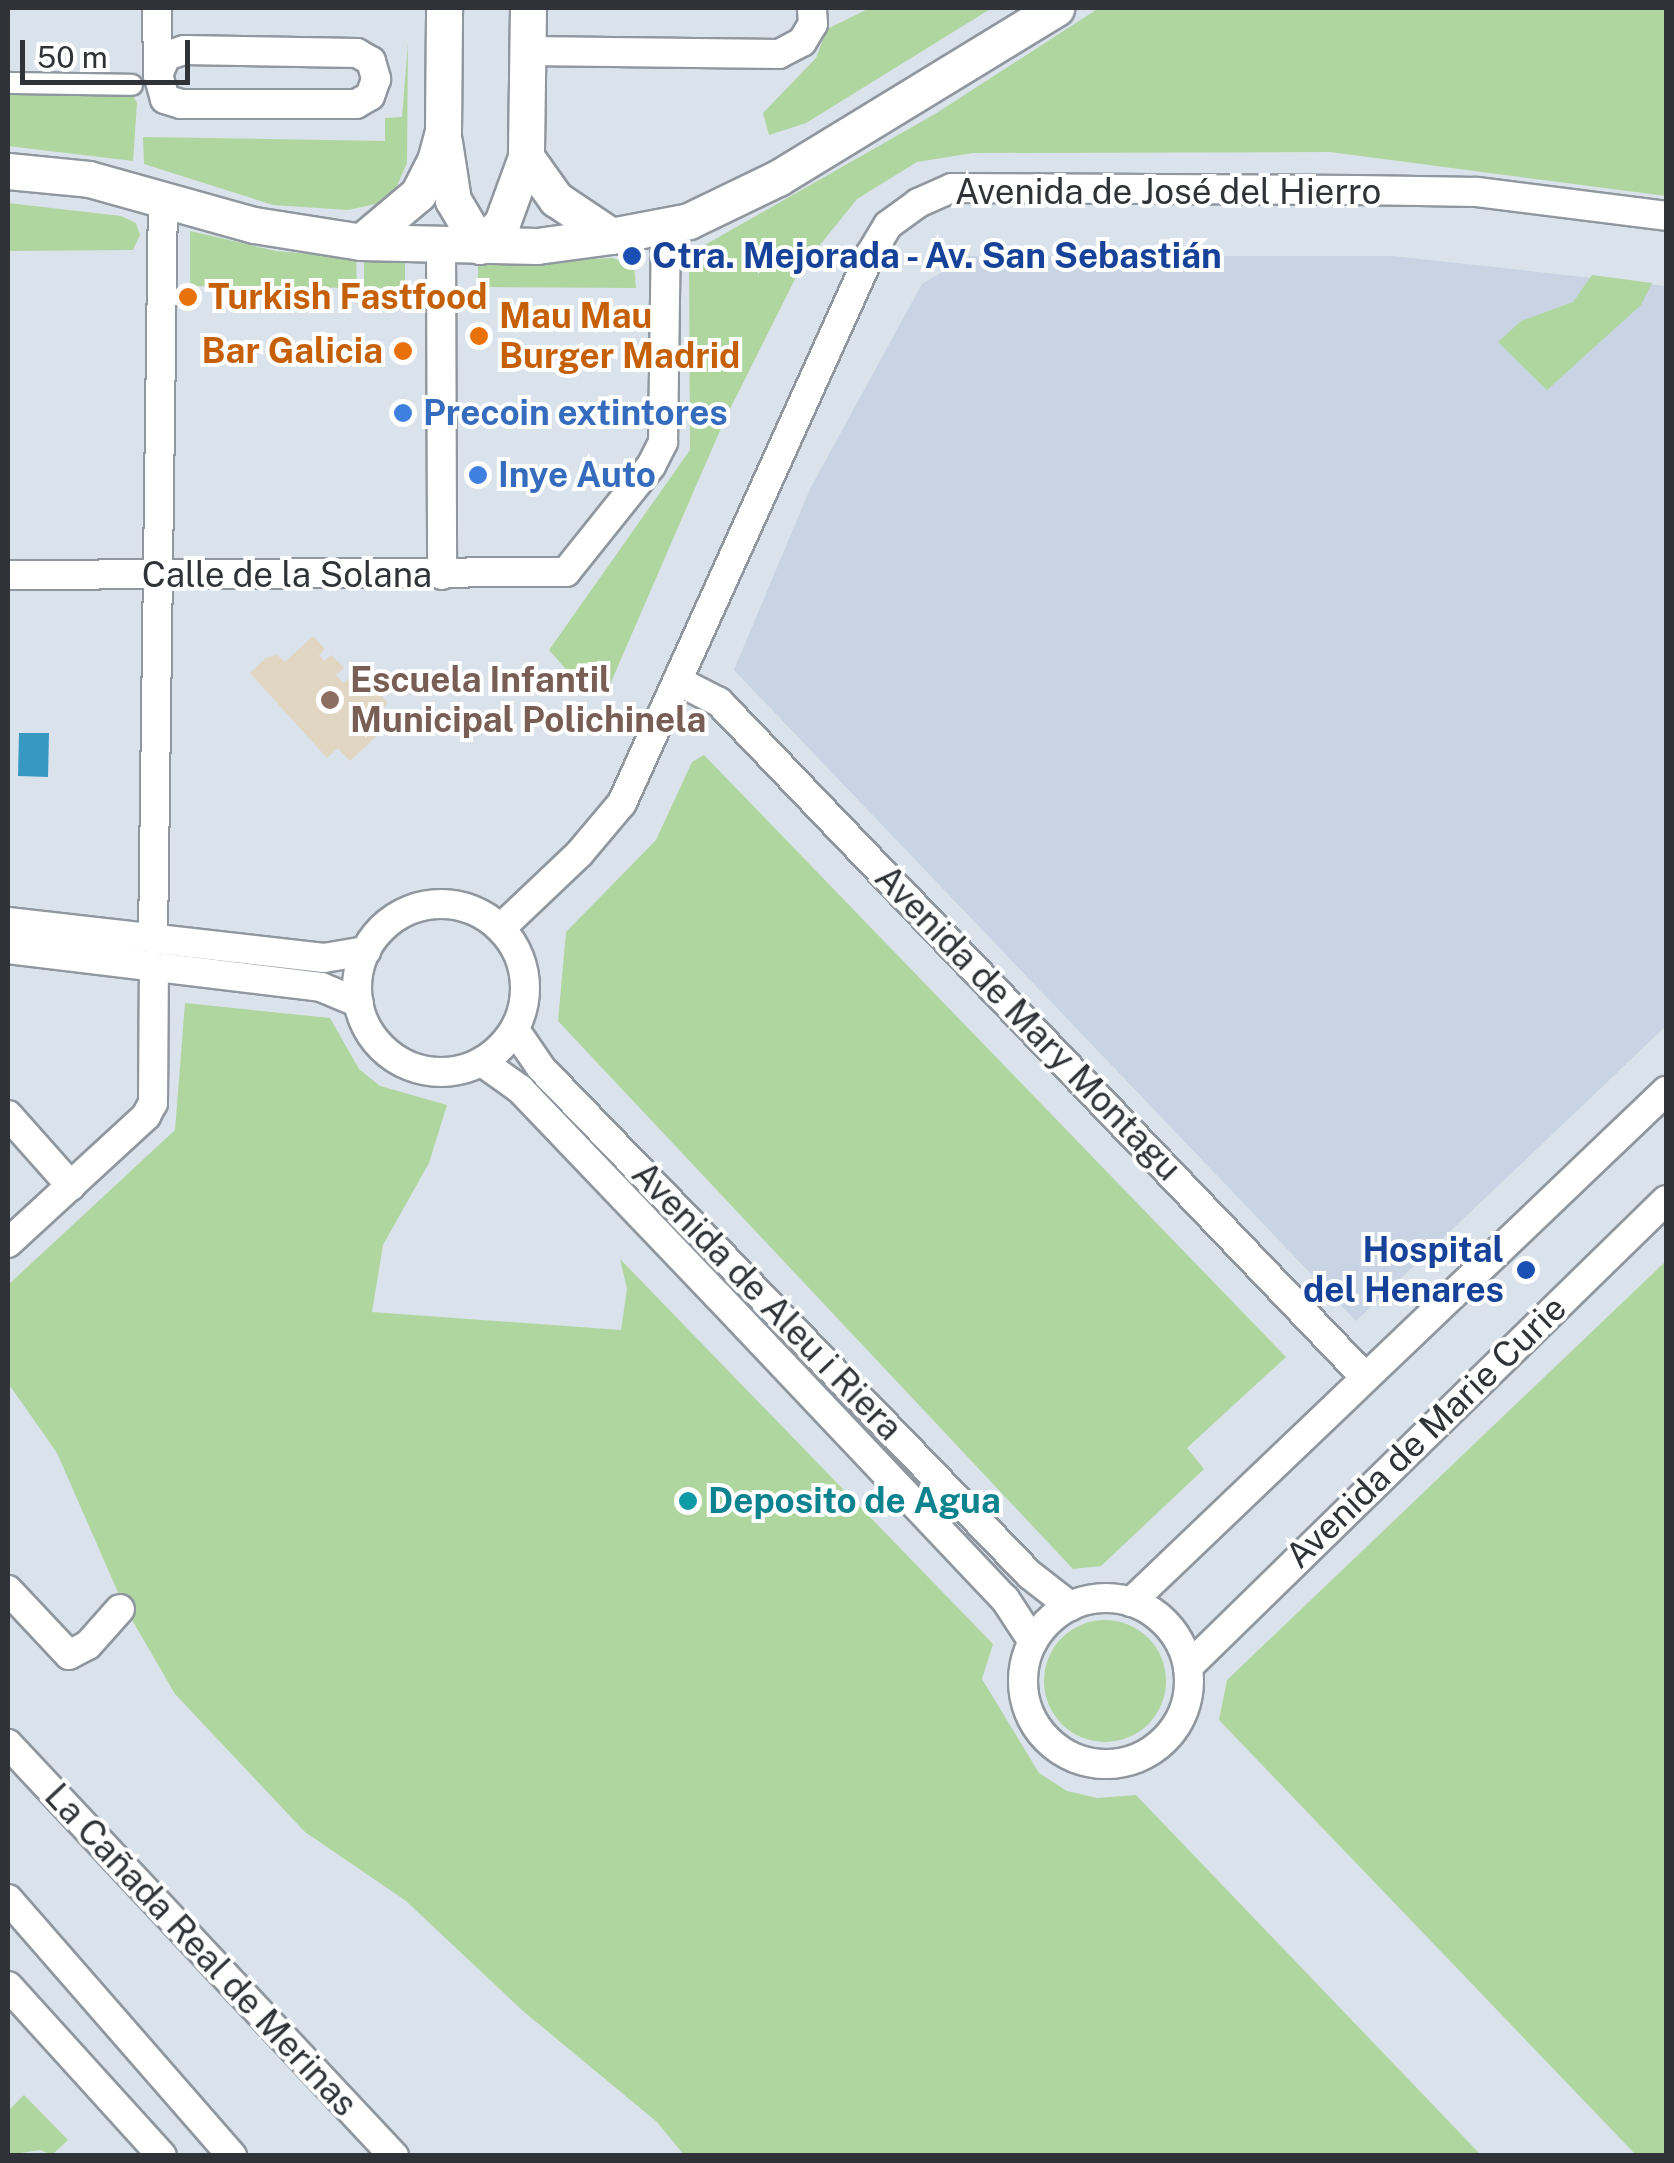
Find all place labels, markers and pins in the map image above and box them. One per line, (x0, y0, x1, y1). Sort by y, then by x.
place label: Ctra. Mejorada - Av. San Sebastián (652, 235, 1227, 277)
marker: Ctra. Mejorada - Av. San Sebastián (621, 245, 643, 267)
place label: Turkish Fastfood (208, 276, 487, 318)
marker: Turkish Fastfood (177, 286, 199, 308)
place label: Mau Mau Burger Madrid (499, 295, 740, 377)
marker: Mau Mau Burger Madrid (468, 325, 490, 347)
place label: Bar Galicia (202, 330, 383, 372)
marker: Bar Galicia (392, 340, 414, 362)
place label: Precoin extintores (423, 392, 728, 434)
marker: Precoin extintores (392, 402, 414, 424)
place label: Inye Auto (498, 454, 656, 496)
marker: Inye Auto (467, 464, 489, 486)
place label: Escuela Infantil Municipal Polichinela (350, 659, 706, 741)
marker: Escuela Infantil Municipal Polichinela (319, 689, 341, 711)
place label: Hospital del Henares (1303, 1229, 1504, 1311)
marker: Hospital del Henares (1513, 1257, 1539, 1283)
place label: Deposito de Agua (708, 1480, 1001, 1522)
marker: Deposito de Agua (677, 1490, 699, 1512)

